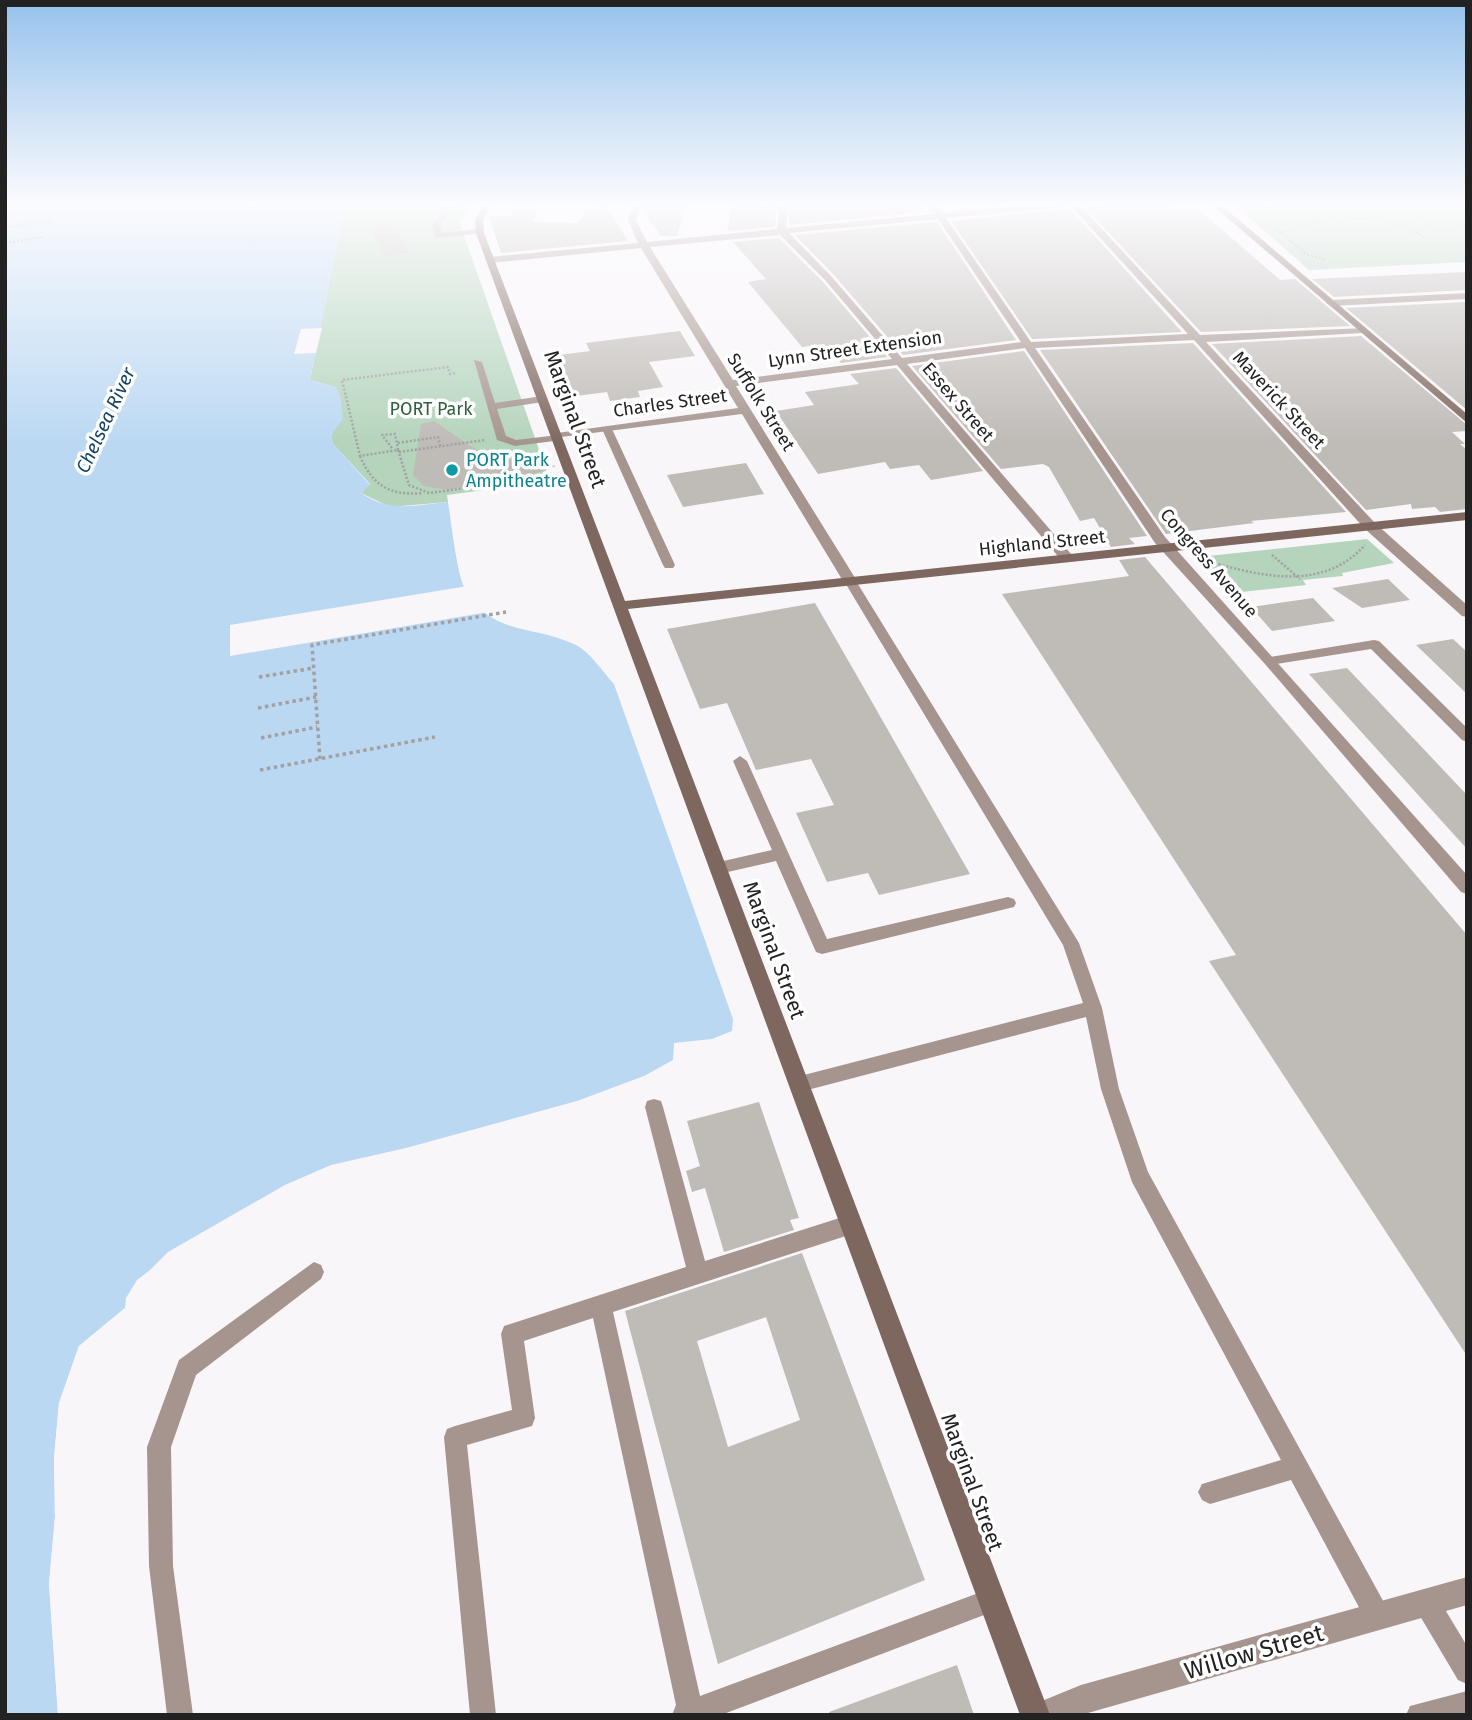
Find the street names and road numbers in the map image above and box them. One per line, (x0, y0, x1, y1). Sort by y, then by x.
street label: Lynn Street Extension (767, 326, 943, 372)
street label: Marginal Street (538, 347, 612, 492)
street label: Maverick Street (1228, 347, 1330, 454)
street label: Suffolk Street (722, 349, 800, 455)
street label: Essex Street (918, 358, 999, 447)
street label: Charles Street (612, 384, 729, 422)
street label: Congress Avenue (1156, 504, 1262, 622)
street label: Highland Street (978, 525, 1107, 561)
street label: Marginal Street (737, 878, 811, 1023)
street label: Marginal Street (935, 1410, 1009, 1555)
street label: Willow Street (1181, 1619, 1327, 1685)

